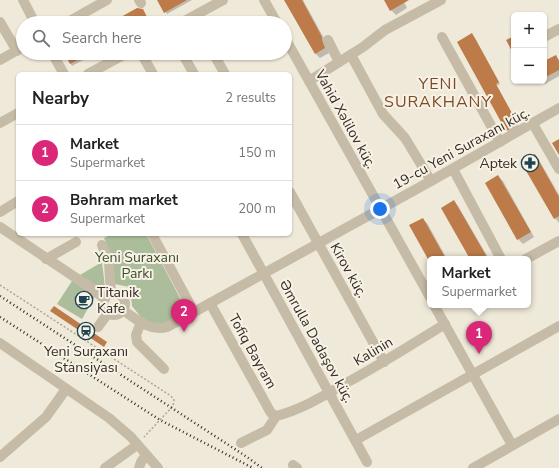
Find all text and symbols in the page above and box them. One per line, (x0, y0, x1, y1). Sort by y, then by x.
map controls (511, 12, 547, 84)
button: + (511, 12, 547, 48)
search box (16, 16, 292, 60)
icon: search (30, 27, 52, 49)
text: Search here (62, 28, 142, 48)
button: − (511, 48, 547, 84)
street label: Vahid Xəlilov küç. (310, 66, 381, 172)
district label: YENI SURAKHANY (384, 73, 492, 113)
text: Nearby (32, 87, 89, 110)
text: 2 results (225, 89, 276, 107)
street label: 19-cu Yeni Suraxanı küç. (390, 103, 533, 194)
text: Market (70, 134, 119, 154)
text: 1 (41, 144, 49, 162)
text: 150 m (238, 144, 276, 162)
pharmacy icon: Aptek (520, 153, 540, 173)
text: Supermarket (70, 154, 145, 172)
place label: Aptek (479, 154, 518, 173)
text: Bәhram market (70, 190, 178, 210)
your location (370, 199, 390, 219)
text: 2 (41, 200, 49, 218)
text: 200 m (238, 200, 276, 218)
text: Supermarket (70, 210, 145, 228)
street label: Kirov küç. (326, 239, 371, 301)
park label: Yeni Suraxanı Parkı (94, 248, 179, 283)
popup (427, 256, 531, 308)
text: Market (442, 263, 490, 283)
street label: Əmrulla Dadaşov küç. (275, 276, 358, 406)
place label: Titanik Kafe (97, 283, 140, 318)
text: Supermarket (442, 283, 516, 301)
cafe icon: Titanik Kafe (74, 290, 94, 310)
pin: 2 (171, 299, 197, 332)
street label: Tofiq Bayram (224, 310, 281, 392)
station icon: Yeni Suraxanı Stansiyası (76, 321, 96, 341)
pin: 1 (466, 321, 492, 354)
street label: Kalinin (350, 332, 396, 371)
place label: Yeni Suraxanı Stansiyası (43, 342, 128, 377)

